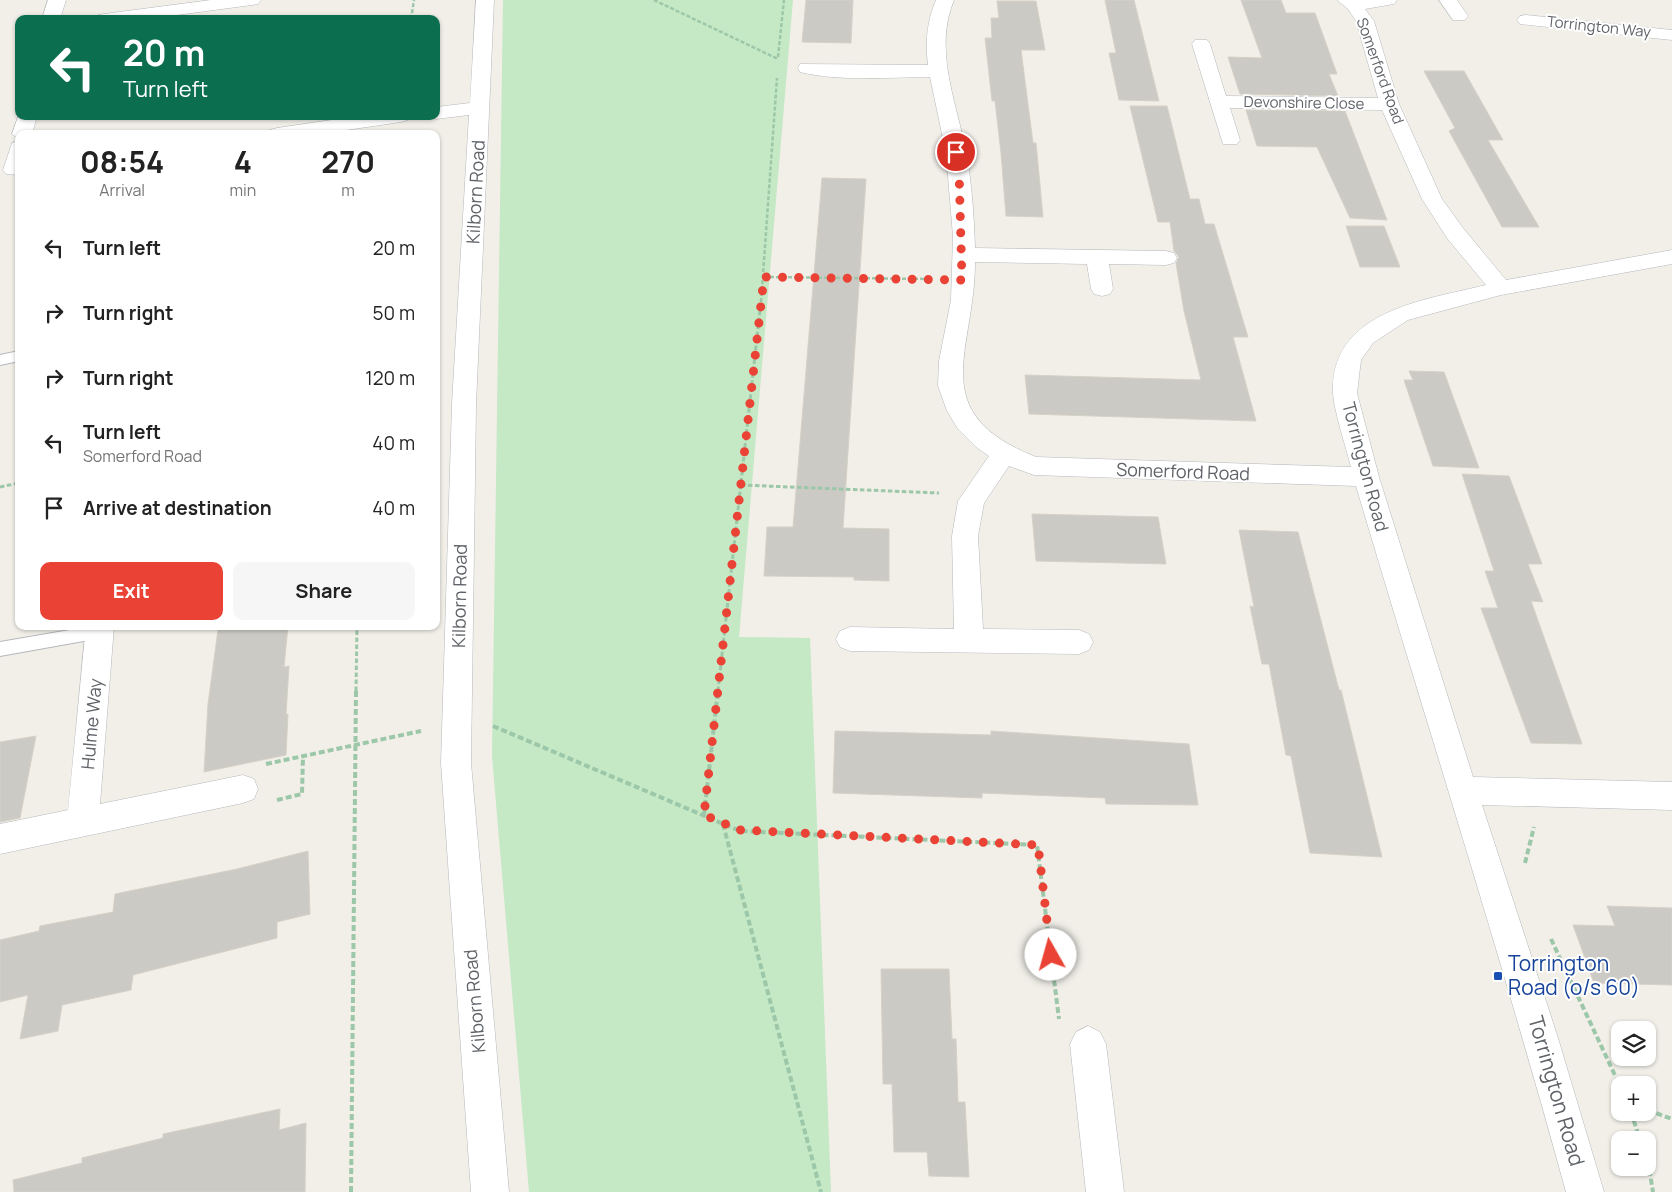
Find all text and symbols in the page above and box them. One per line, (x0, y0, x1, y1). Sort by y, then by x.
street label: Torrington Way (1546, 11, 1652, 42)
street label: Somerford Road (1352, 15, 1409, 127)
text: 20 m (123, 29, 205, 77)
icon: left (40, 35, 105, 100)
text: Turn left (123, 74, 208, 104)
street label: Devonshire Close (1244, 91, 1365, 114)
pin (935, 131, 977, 173)
icon: arrive (942, 138, 970, 166)
street label: Kilborn Road (460, 139, 490, 244)
text: 08:54 (80, 141, 164, 182)
text: 4 (234, 141, 252, 182)
text: 270 (321, 141, 375, 182)
text: Arrival (99, 179, 145, 201)
text: min (229, 179, 256, 201)
text: m (341, 179, 355, 201)
icon: left (40, 234, 68, 262)
text: Turn left (83, 235, 161, 261)
text: 20 m (373, 235, 415, 261)
icon: right (40, 299, 68, 327)
text: Turn right (83, 300, 173, 326)
text: 50 m (373, 300, 415, 326)
icon: right (40, 364, 68, 392)
text: Turn right (83, 365, 173, 391)
text: 120 m (365, 365, 415, 391)
street label: Torrington Road (1337, 399, 1395, 534)
text: Turn left (83, 419, 161, 445)
icon: left (40, 429, 68, 457)
text: 40 m (372, 430, 415, 456)
text: Somerford Road (83, 445, 202, 467)
street label: Somerford Road (1116, 457, 1250, 485)
icon: arrive (40, 494, 68, 522)
text: Arrive at destination (83, 495, 272, 521)
text: 40 m (372, 495, 415, 521)
street label: Kilborn Road (446, 544, 472, 648)
button: Exit (40, 562, 223, 620)
button: Share (233, 562, 415, 620)
street label: Hulme Way (75, 677, 107, 771)
position arrow (1024, 928, 1076, 980)
street label: Kilborn Road (458, 948, 490, 1054)
place label: Torrington Road (o/s 60) (1508, 949, 1640, 1001)
marker: Torrington Road (o/s 60) (1492, 970, 1504, 982)
street label: Torrington Road (1522, 1012, 1592, 1169)
map controls (1611, 1021, 1656, 1176)
button: layers (1611, 1021, 1656, 1066)
button: + (1611, 1076, 1656, 1121)
button: − (1611, 1131, 1656, 1176)

